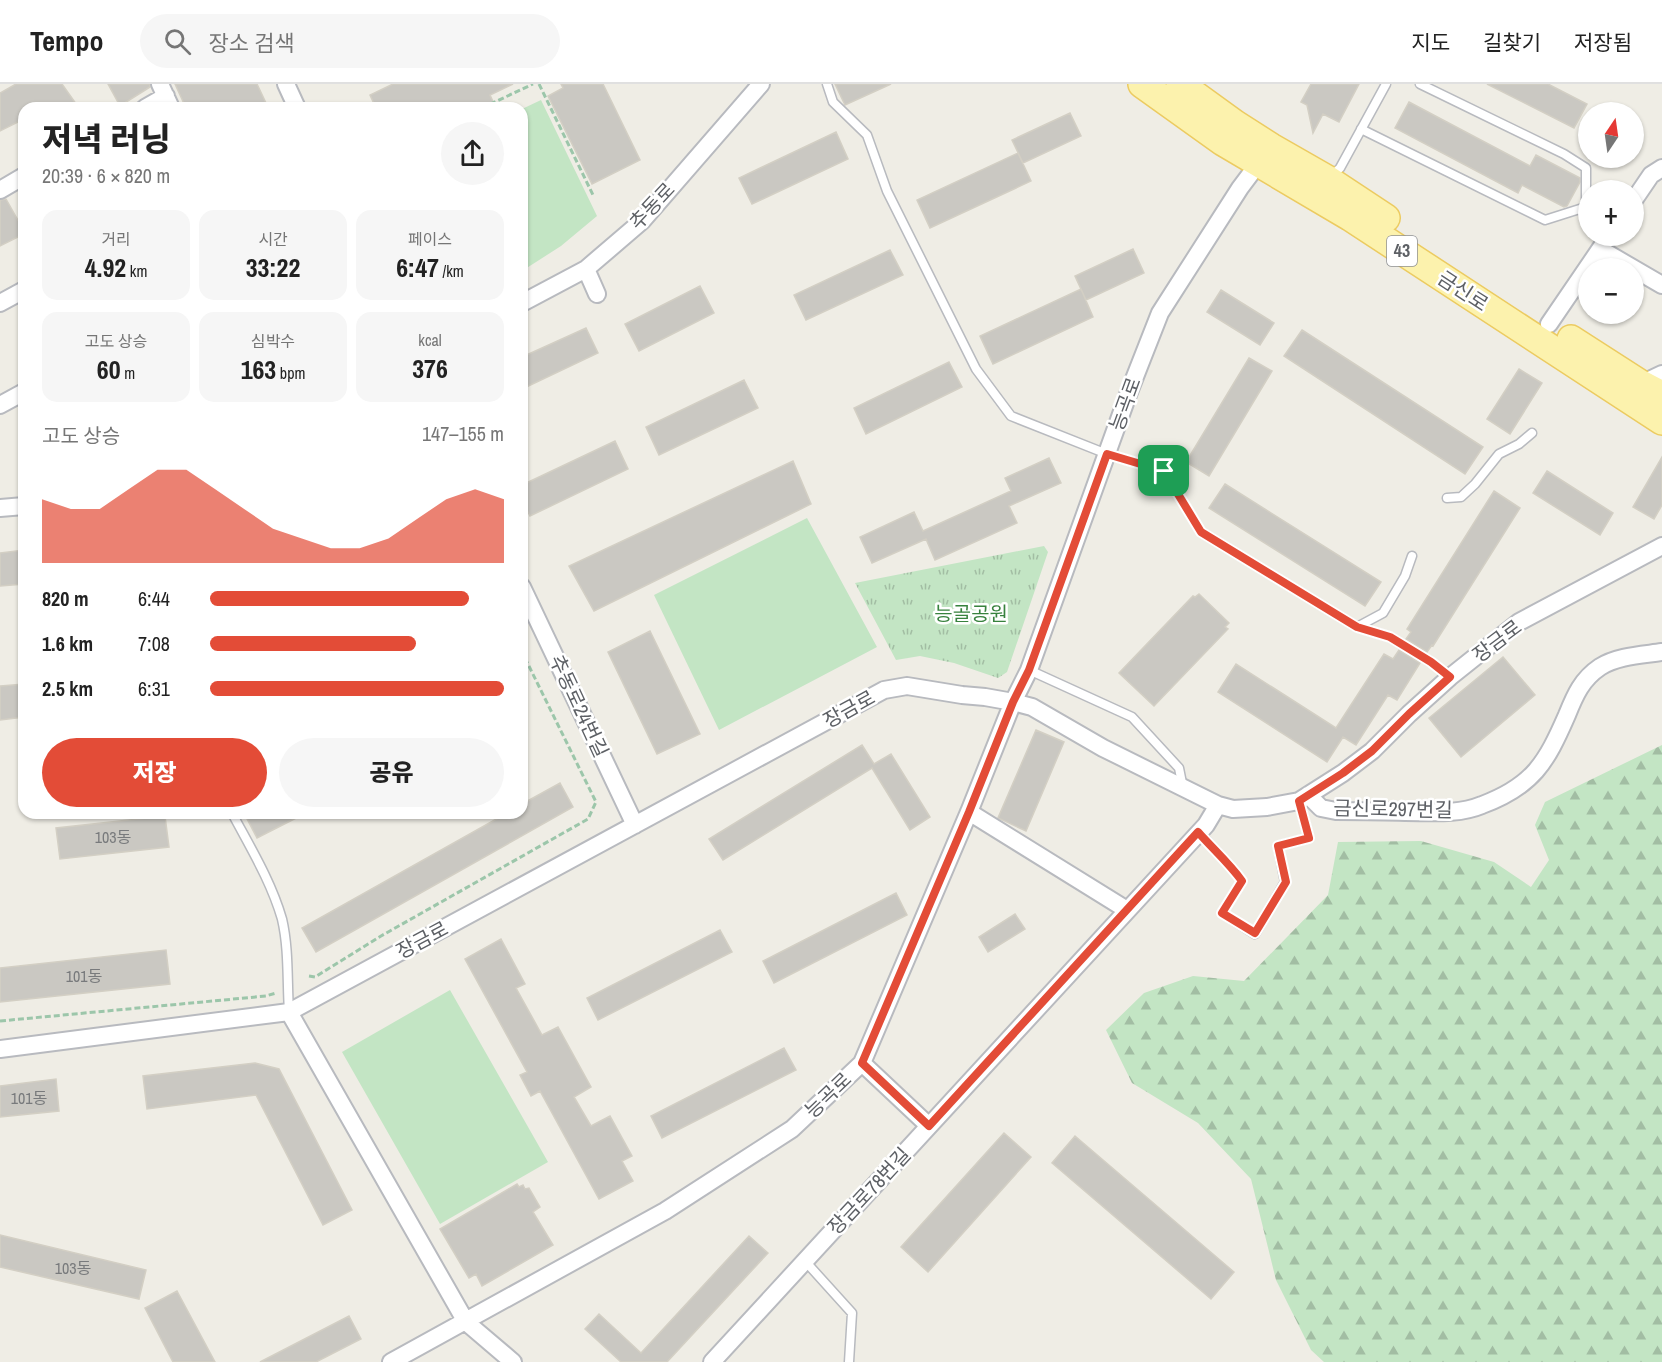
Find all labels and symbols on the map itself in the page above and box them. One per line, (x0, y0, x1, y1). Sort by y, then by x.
north arrow (1578, 102, 1644, 168)
street label: 추동로 (623, 176, 680, 235)
road number: 43 (1387, 236, 1417, 266)
street label: 금신로 (1433, 264, 1494, 317)
street label: 능곡로 (1102, 373, 1147, 434)
pin (1138, 445, 1189, 496)
park label: 능골공원 (934, 600, 1008, 627)
street label: 장금로 (1467, 613, 1527, 668)
street label: 추동로24번길 (544, 650, 615, 761)
street label: 장금로 (818, 683, 879, 734)
street label: 금신로297번길 (1333, 794, 1453, 823)
house number: 103동 (95, 826, 132, 848)
street label: 장금로 (391, 915, 452, 964)
house number: 101동 (66, 965, 103, 987)
street label: 능곡로 (798, 1066, 857, 1124)
house number: 101동 (11, 1087, 48, 1109)
street label: 장금로78번길 (821, 1141, 916, 1240)
house number: 103동 (55, 1257, 92, 1279)

